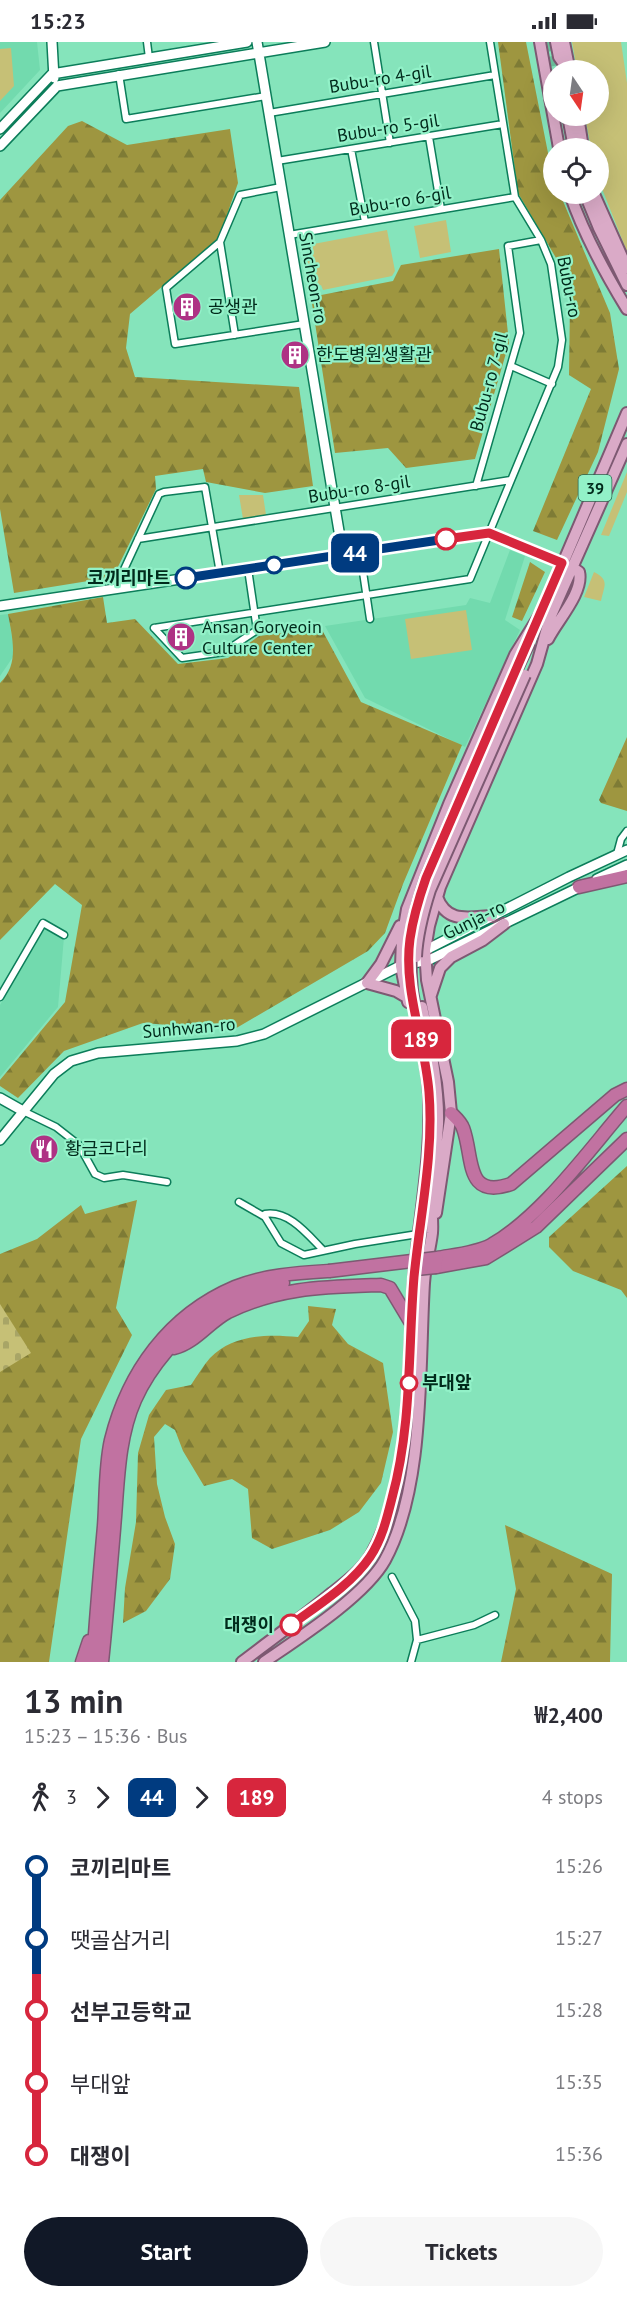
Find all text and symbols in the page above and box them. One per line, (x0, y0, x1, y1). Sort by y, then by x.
text: 15:23 (30, 7, 86, 35)
street label: Bubu-ro 4-gil (327, 59, 433, 98)
north arrow (543, 60, 609, 126)
map controls (543, 60, 609, 204)
street label: Bubu-ro 5-gil (335, 108, 441, 147)
button: locate (543, 138, 609, 204)
street label: Bubu-ro 6-gil (347, 180, 453, 221)
street label: Sincheon-ro (294, 230, 333, 326)
street label: Bubu-ro (552, 254, 587, 319)
building icon: 공생관 (171, 291, 203, 323)
place label: 공생관 (208, 295, 258, 318)
street label: Bubu-ro 7-gil (464, 329, 513, 434)
building icon: 한도병원생활관 (279, 339, 311, 371)
place label: 한도병원생활관 (316, 343, 432, 366)
street label: Bubu-ro 8-gil (306, 469, 412, 508)
road number: 39 (578, 475, 612, 501)
unlabelled marker (435, 528, 457, 550)
line badge: 44 (328, 534, 382, 572)
text: 44 (343, 540, 367, 567)
unlabelled marker (265, 556, 283, 574)
place label: 코끼리마트 (87, 566, 170, 589)
marker: 코끼리마트 (175, 567, 197, 589)
place label: Ansan Goryeoin Culture Center (202, 615, 322, 659)
building icon: Ansan Goryeoin Culture Center (165, 621, 197, 653)
street label: Gunja-ro (439, 895, 509, 944)
street label: Sunhwan-ro (142, 1012, 236, 1043)
line badge: 189 (386, 1020, 456, 1058)
text: 189 (403, 1026, 439, 1053)
restaurant icon: 황금코다리 (28, 1133, 60, 1165)
place label: 황금코다리 (65, 1137, 148, 1160)
place label: 부대앞 (422, 1371, 472, 1394)
marker: 부대앞 (400, 1374, 418, 1392)
place label: 대쟁이 (224, 1613, 274, 1636)
marker: 대쟁이 (280, 1614, 302, 1636)
text: 13 min (24, 1679, 123, 1722)
text: ₩2,400 (535, 1701, 603, 1729)
text: 15:23 – 15:36 · Bus (24, 1723, 188, 1749)
icon: walk (24, 1781, 57, 1814)
icon: forward (86, 1781, 119, 1814)
icon: forward (185, 1781, 218, 1814)
text: 3 (66, 1784, 77, 1810)
text: 44 (140, 1784, 164, 1811)
text: 189 (239, 1784, 274, 1811)
text: 4 stops (542, 1784, 603, 1810)
text: 15:26 (555, 1853, 603, 1879)
text: 코끼리마트 (70, 1854, 171, 1882)
text: 15:27 (555, 1925, 603, 1951)
text: 땟골삼거리 (70, 1926, 171, 1954)
text: 15:28 (555, 1997, 603, 2023)
text: 선부고등학교 (70, 1998, 191, 2026)
text: 15:35 (555, 2069, 603, 2095)
text: 부대앞 (70, 2070, 131, 2098)
text: 15:36 (555, 2141, 603, 2167)
text: 대쟁이 (70, 2142, 131, 2170)
button: Start (24, 2217, 308, 2286)
button: Tickets (320, 2217, 603, 2286)

